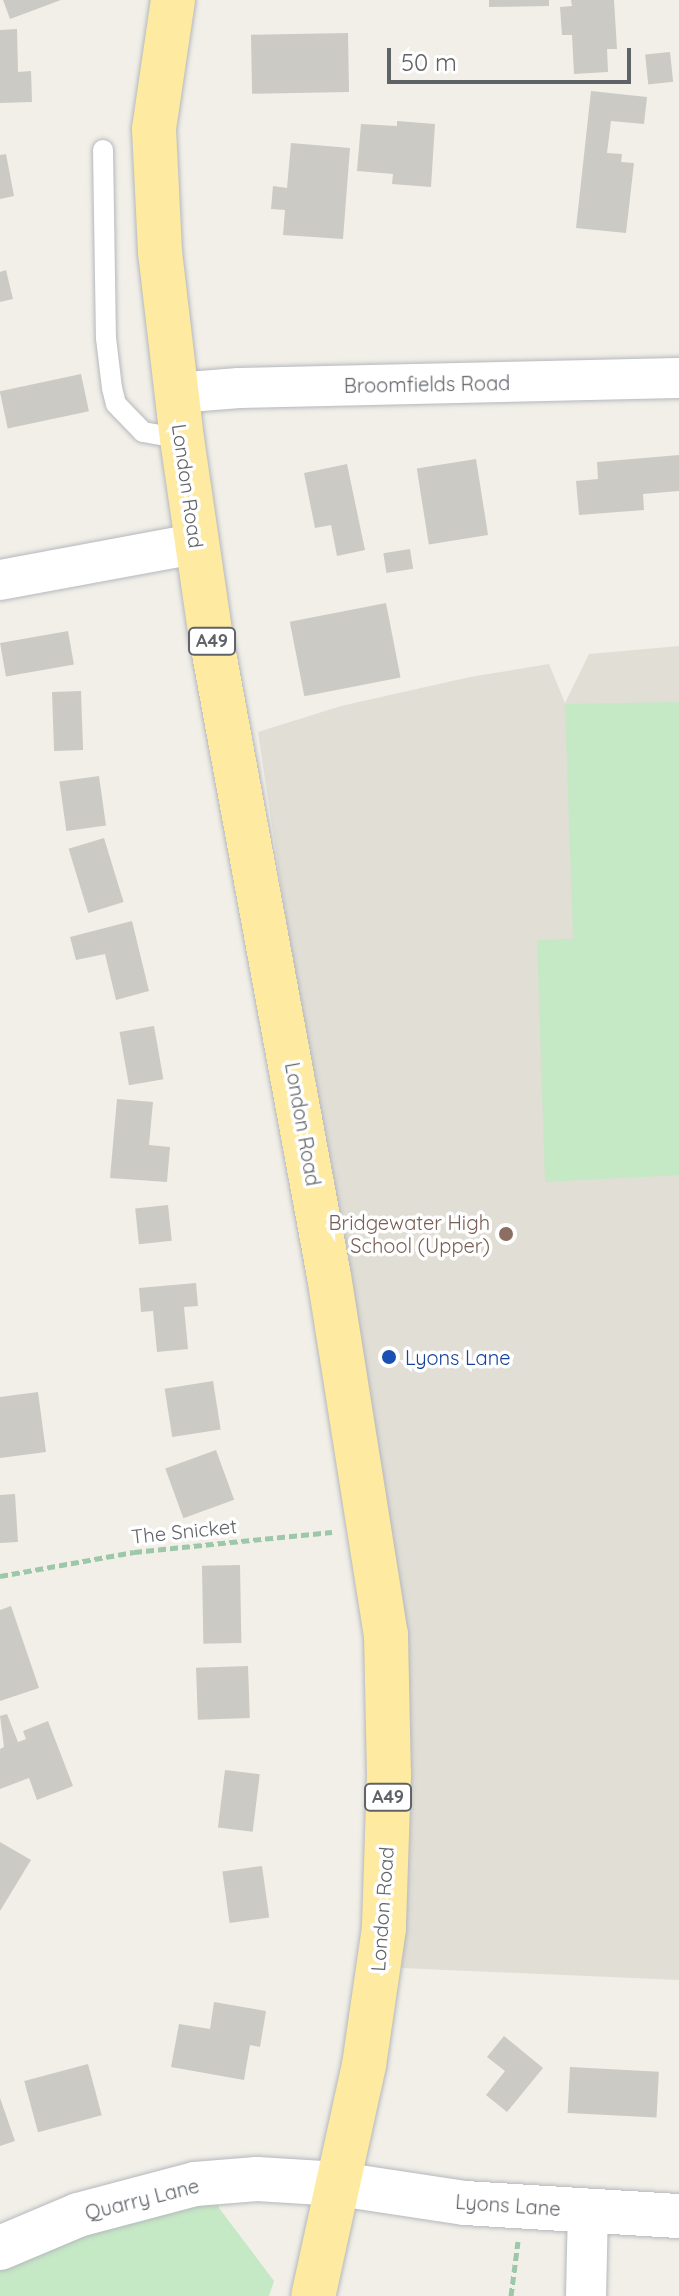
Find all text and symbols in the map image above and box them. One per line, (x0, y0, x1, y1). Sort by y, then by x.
scale bar (391, 32, 635, 82)
text: 50 m (401, 47, 457, 77)
street label: Broomfields Road (344, 371, 510, 397)
street label: London Road (167, 422, 209, 550)
road number: A49 (188, 627, 236, 655)
street label: London Road (280, 1060, 326, 1188)
place label: Bridgewater High School (Upper) (329, 1210, 490, 1257)
marker: Bridgewater High School (Upper) (497, 1225, 515, 1243)
place label: Lyons Lane (405, 1345, 511, 1369)
marker: Lyons Lane (380, 1348, 398, 1366)
street label: The Snicket (130, 1514, 238, 1548)
road number: A49 (364, 1783, 412, 1811)
street label: London Road (366, 1846, 398, 1972)
street label: Quarry Lane (82, 2173, 202, 2225)
street label: Lyons Lane (455, 2189, 561, 2221)

